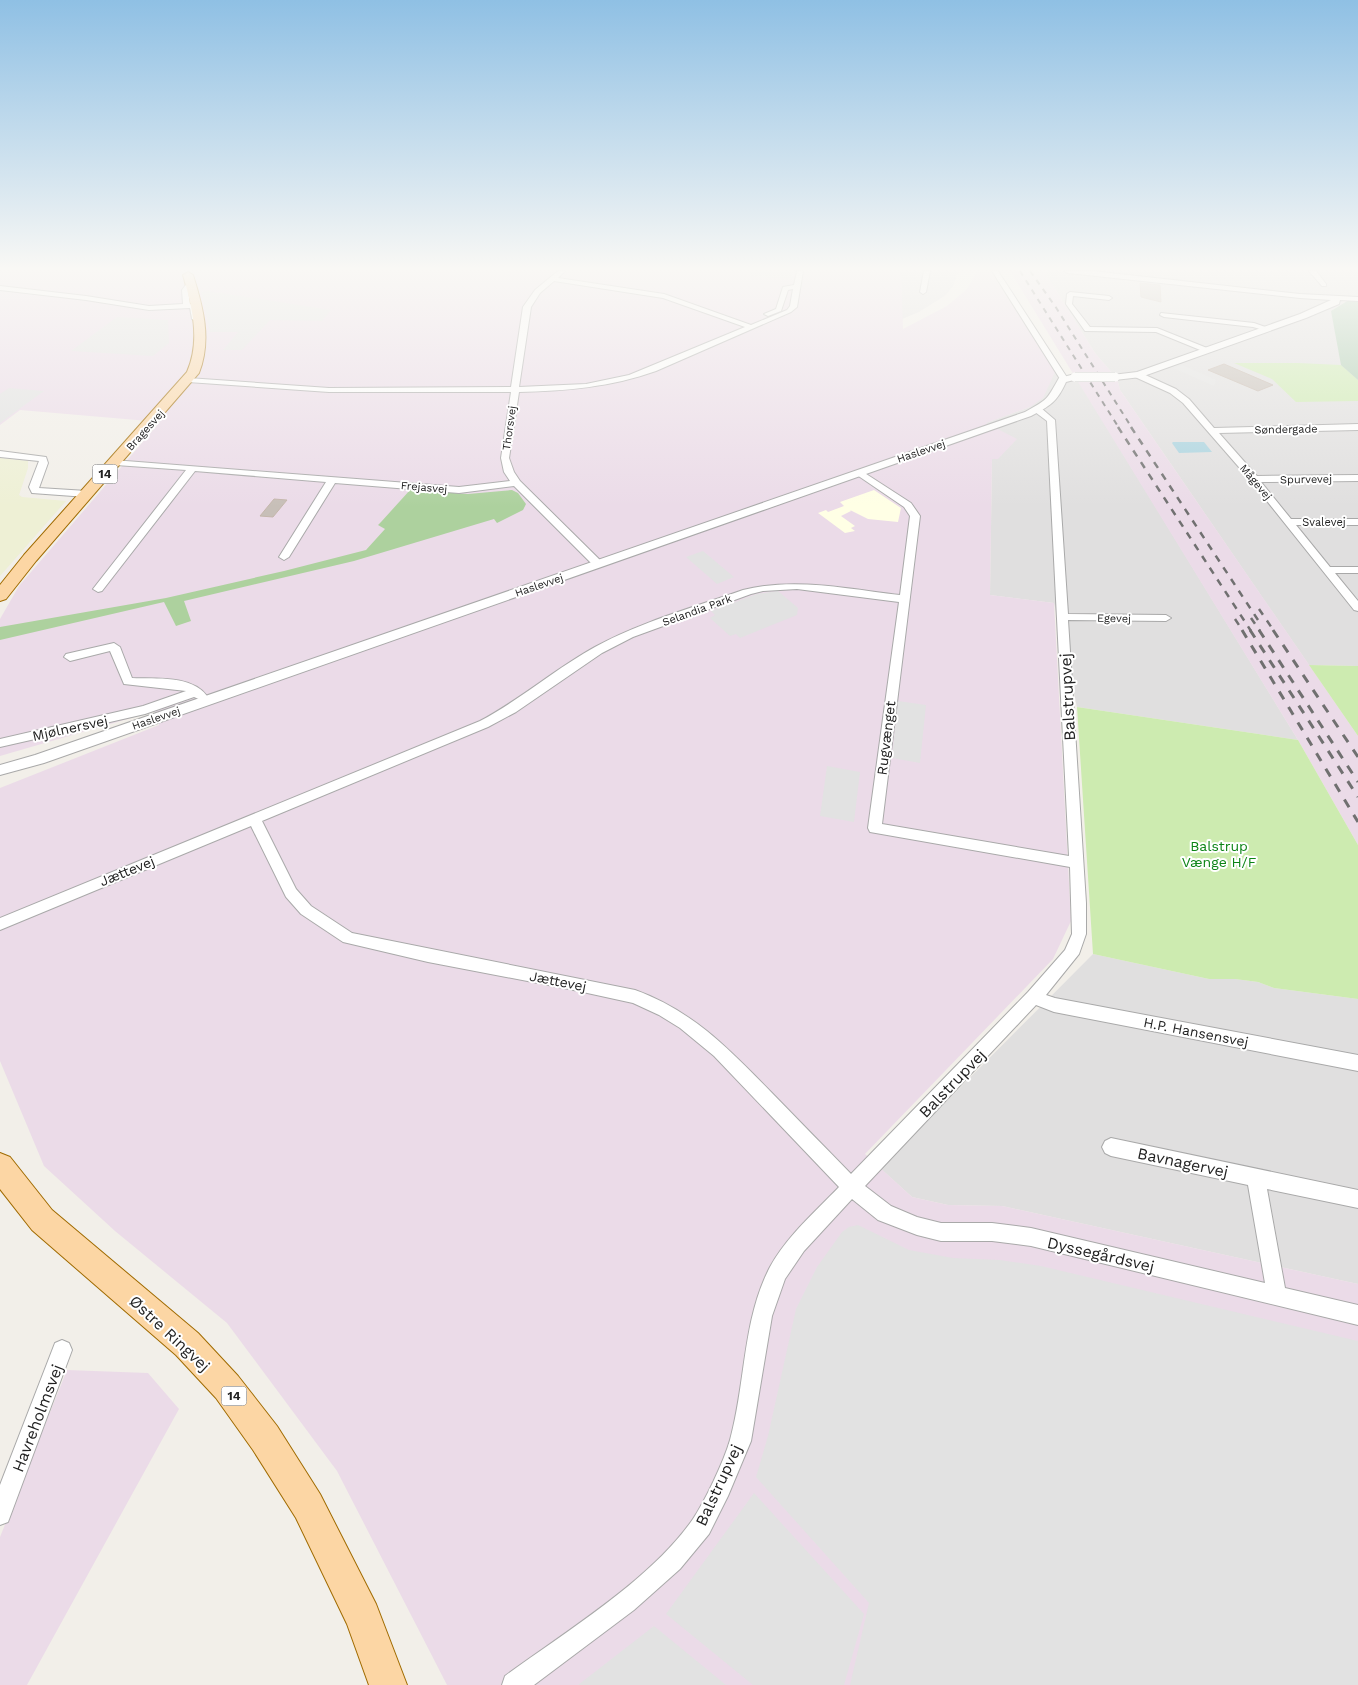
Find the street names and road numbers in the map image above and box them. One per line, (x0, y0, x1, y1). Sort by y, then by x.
street label: Thorsvej (500, 405, 519, 451)
street label: Bragesvej (124, 407, 167, 453)
street label: Søndergade (1254, 422, 1318, 437)
street label: Haslevvej (895, 437, 947, 466)
street label: Mågevej (1237, 462, 1274, 503)
road number: 14 (92, 464, 118, 484)
street label: Spurvevej (1280, 473, 1332, 486)
street label: Frejasvej (400, 479, 448, 496)
street label: Svalevej (1302, 516, 1346, 529)
street label: Haslevvej (513, 571, 565, 600)
street label: Selandia Park (661, 592, 734, 629)
street label: Egevej (1097, 612, 1131, 625)
street label: Balstrupvej (1056, 653, 1079, 741)
street label: Rugvænget (874, 700, 899, 776)
street label: Haslevvej (130, 704, 182, 733)
street label: Mjølnersvej (31, 712, 109, 744)
street label: Jættevej (97, 853, 157, 889)
street label: Jættevej (528, 968, 588, 994)
street label: H.P. Hansensvej (1142, 1014, 1250, 1050)
street label: Balstrupvej (915, 1045, 990, 1122)
street label: Bavnagervej (1136, 1144, 1230, 1181)
street label: Dyssegårdsvej (1045, 1233, 1156, 1276)
street label: Østre Ringvej (125, 1291, 214, 1375)
street label: Havreholmsvej (8, 1362, 67, 1475)
road number: 14 (222, 1386, 246, 1405)
street label: Balstrupvej (691, 1441, 746, 1529)

